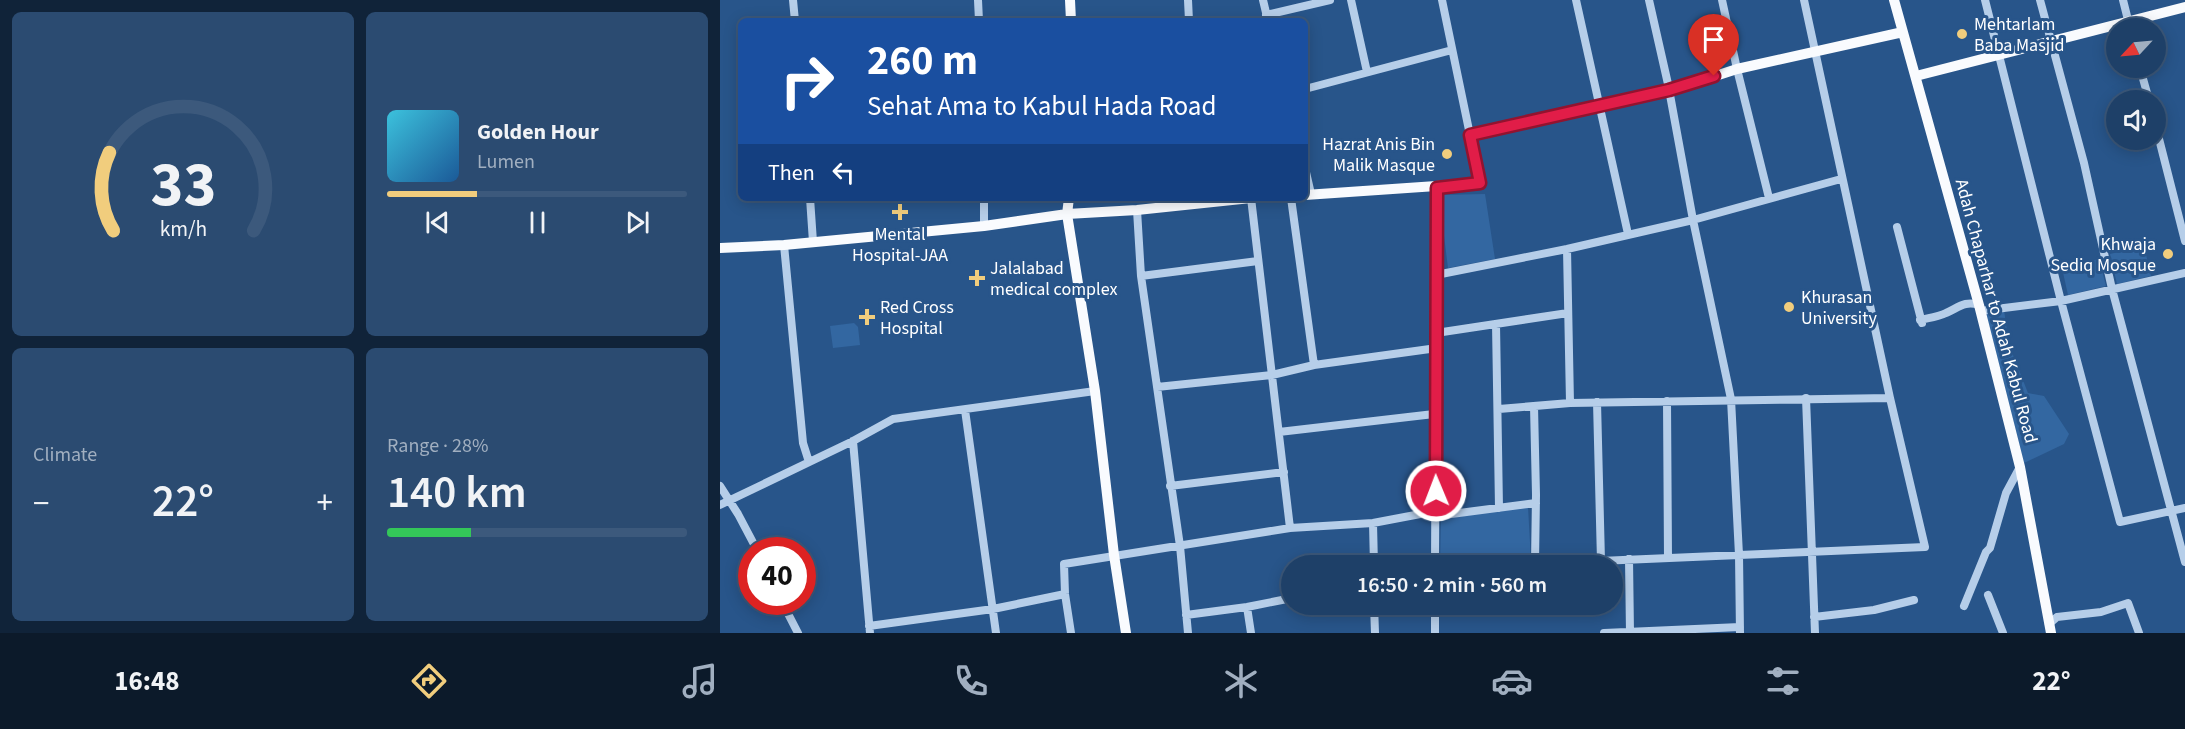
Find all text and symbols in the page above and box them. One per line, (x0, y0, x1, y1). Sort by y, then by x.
place label: Mehtarlam Baba Masjid (1974, 12, 2065, 58)
pin (1688, 14, 1739, 76)
north arrow (2106, 18, 2166, 78)
map controls (2106, 18, 2166, 150)
icon: arrive (1697, 23, 1730, 56)
marker: Mehtarlam Baba Masjid (1955, 27, 1969, 41)
text: 260 m (867, 31, 978, 91)
icon: right (768, 42, 846, 120)
text: Sehat Ama to Kabul Hada Road (867, 87, 1216, 126)
button: sound (2106, 90, 2166, 150)
text: Golden Hour (477, 116, 599, 148)
place label: Hazrat Anis Bin Malik Masque (1322, 132, 1435, 178)
text: 33 (150, 141, 216, 230)
marker: Hazrat Anis Bin Malik Masque (1440, 147, 1454, 161)
text: Lumen (477, 148, 535, 176)
icon: left (827, 156, 860, 189)
text: Then (768, 157, 815, 189)
street label: Adah Chaparhar to Adah Kabul Road (1949, 176, 2043, 446)
marker: Mental Hospital-JAA (891, 203, 909, 221)
icon: previous (421, 206, 454, 239)
icon: pause (521, 206, 554, 239)
icon: next (621, 206, 654, 239)
text: km/h (159, 215, 207, 246)
place label: Mental Hospital-JAA (852, 222, 948, 268)
place label: Khwaja Sediq Mosque (2050, 232, 2156, 278)
marker: Khwaja Sediq Mosque (2161, 247, 2175, 261)
place label: Jalalabad medical complex (990, 256, 1117, 302)
marker: Jalalabad medical complex (968, 269, 986, 287)
place label: Khurasan University (1801, 285, 1877, 331)
place label: Red Cross Hospital (880, 295, 954, 341)
marker: Khurasan University (1782, 300, 1796, 314)
marker: Red Cross Hospital (858, 308, 876, 326)
text: Range · 28% (387, 432, 488, 460)
text: Climate (33, 441, 97, 469)
position arrow (1404, 459, 1468, 523)
text: 140 km (387, 461, 527, 525)
text: 22° (152, 470, 214, 534)
text: − (33, 480, 49, 527)
text: + (317, 480, 333, 527)
speed limit sign: 40 (738, 537, 816, 615)
text: 16:50 · 2 min · 560 m (1357, 569, 1547, 601)
icon: directions (408, 660, 450, 702)
icon: music (679, 660, 721, 702)
icon: phone (950, 660, 992, 702)
icon: climate (1220, 660, 1262, 702)
icon: car (1491, 660, 1533, 702)
icon: filters (1762, 660, 1804, 702)
text: 16:48 (114, 662, 179, 701)
text: 22° (2032, 662, 2071, 701)

